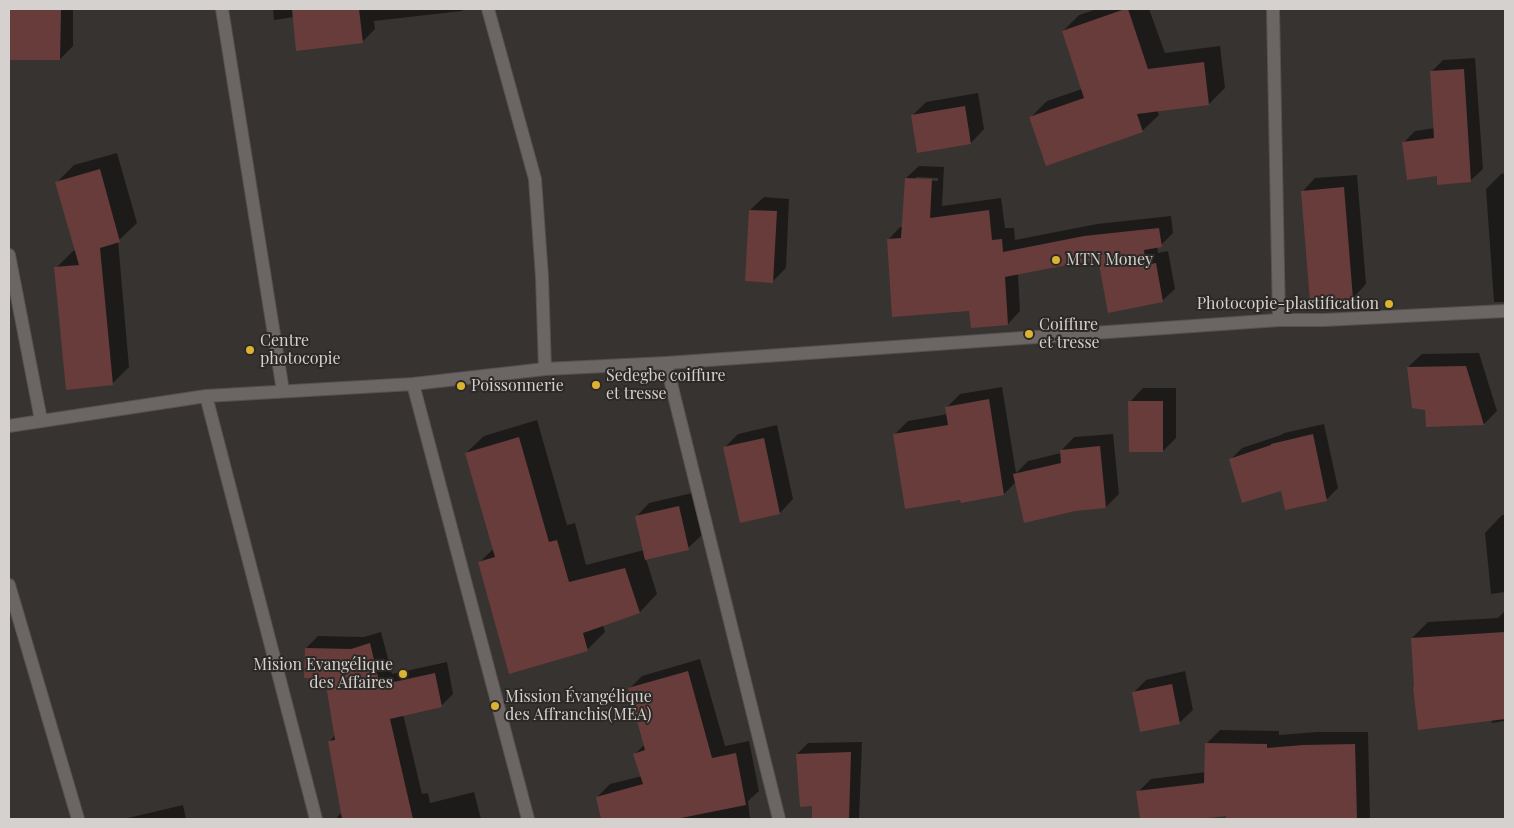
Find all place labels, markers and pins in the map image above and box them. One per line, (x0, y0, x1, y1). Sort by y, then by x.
place label: MTN Money (1066, 250, 1153, 270)
marker: MTN Money (1050, 254, 1062, 266)
place label: Photocopie-plastification (1197, 294, 1379, 314)
marker: Photocopie-plastification (1383, 298, 1395, 310)
place label: Coiffure et tresse (1039, 315, 1100, 353)
marker: Coiffure et tresse (1023, 328, 1035, 340)
place label: Centre photocopie (260, 331, 341, 369)
marker: Centre photocopie (244, 344, 256, 356)
place label: Sedegbe coiffure et tresse (606, 366, 726, 404)
place label: Poissonnerie (471, 376, 564, 396)
marker: Sedegbe coiffure et tresse (590, 379, 602, 391)
marker: Poissonnerie (455, 380, 467, 392)
place label: Mision Evangélique des Affaires (253, 655, 393, 693)
marker: Mision Evangélique des Affaires (397, 668, 409, 680)
place label: Mission Évangélique des Affranchis(MEA) (505, 687, 652, 725)
marker: Mission Évangélique des Affranchis(MEA) (489, 700, 501, 712)

